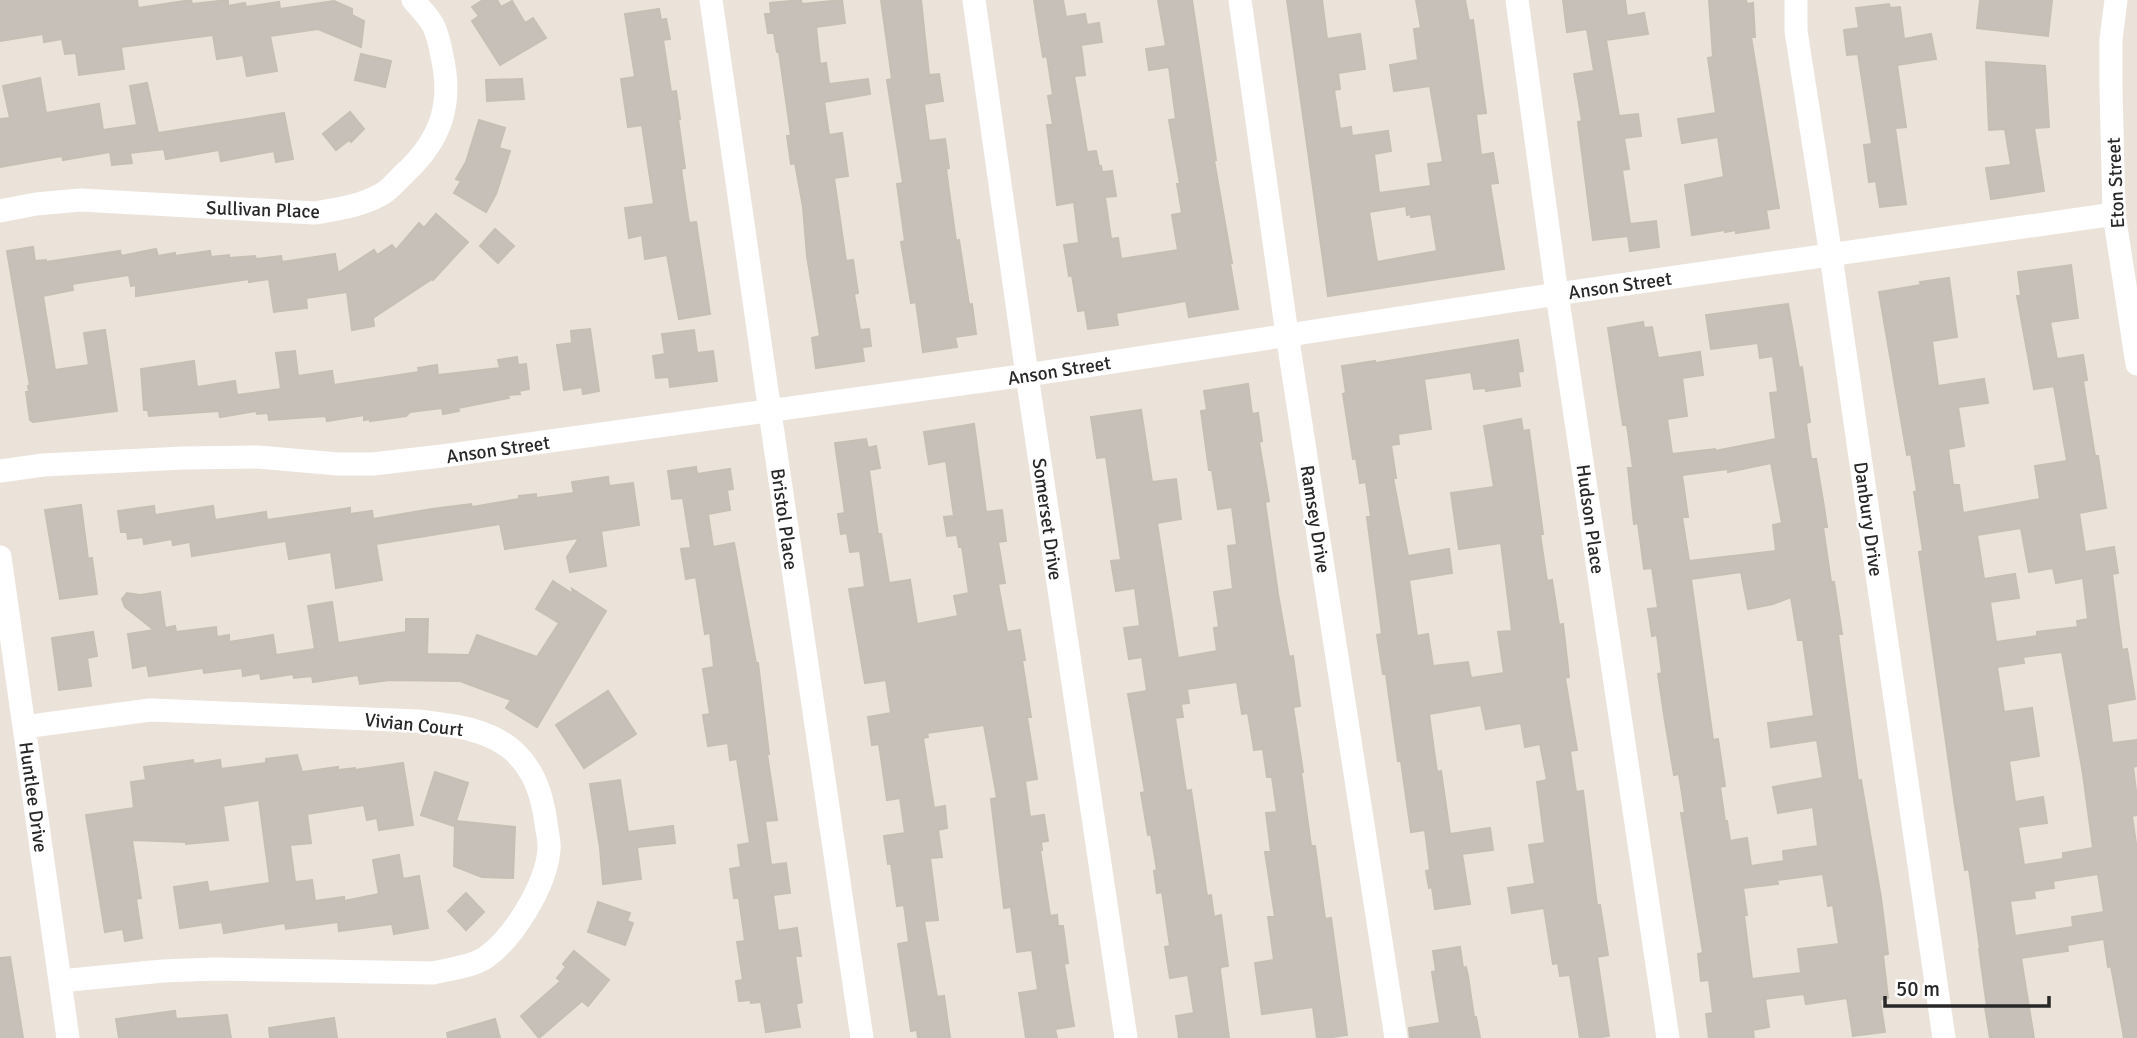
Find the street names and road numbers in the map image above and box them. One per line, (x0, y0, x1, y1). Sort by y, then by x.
street label: Eton Street (2102, 137, 2130, 229)
street label: Sullivan Place (206, 196, 320, 224)
street label: Anson Street (1567, 267, 1674, 305)
street label: Anson Street (1006, 351, 1113, 391)
street label: Anson Street (445, 431, 552, 469)
street label: Somerset Drive (1027, 456, 1067, 582)
street label: Danbury Drive (1848, 460, 1888, 578)
street label: Ramsey Drive (1295, 463, 1335, 575)
street label: Hudson Place (1570, 463, 1610, 575)
street label: Bristol Place (765, 467, 803, 572)
street label: Vivian Court (363, 708, 465, 742)
street label: Huntlee Drive (13, 740, 53, 854)

